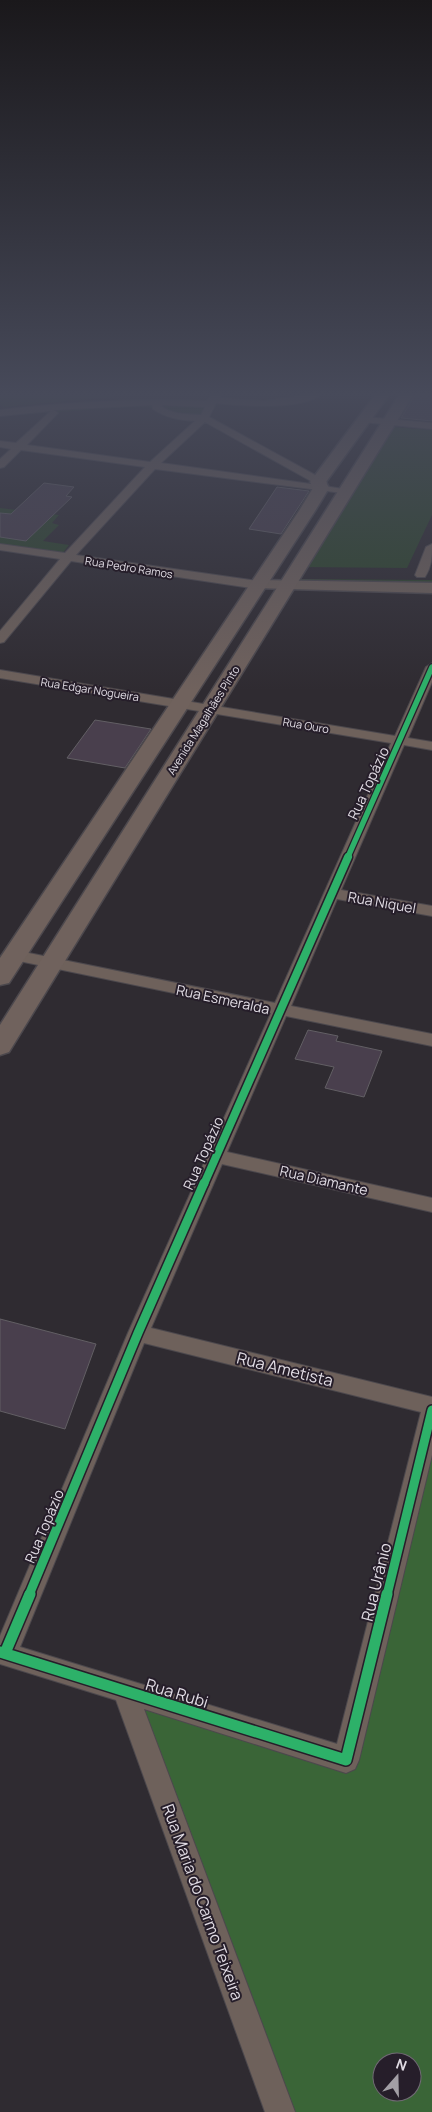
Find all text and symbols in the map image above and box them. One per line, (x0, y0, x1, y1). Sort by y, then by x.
street label: Rua Pedro Ramos (84, 553, 174, 581)
street label: Avenida Magalhães Pinto (163, 662, 243, 777)
street label: Rua Edgar Nogueira (40, 674, 140, 704)
street label: Rua Ouro (282, 714, 331, 737)
street label: Rua Topázio (343, 744, 393, 822)
street label: Rua Niquel (347, 887, 417, 917)
street label: Rua Esmeralda (175, 980, 271, 1018)
street label: Rua Topázio (178, 1113, 228, 1193)
street label: Rua Diamante (278, 1161, 370, 1199)
street label: Rua Ametista (235, 1346, 335, 1392)
street label: Rua Topázio (20, 1486, 68, 1566)
street label: Rua Urânio (356, 1541, 396, 1623)
street label: Rua Rubi (143, 1673, 211, 1713)
street label: Rua Maria do Carmo Teixeira (157, 1801, 249, 2003)
north arrow (372, 2052, 422, 2102)
text: N (394, 2054, 410, 2075)

